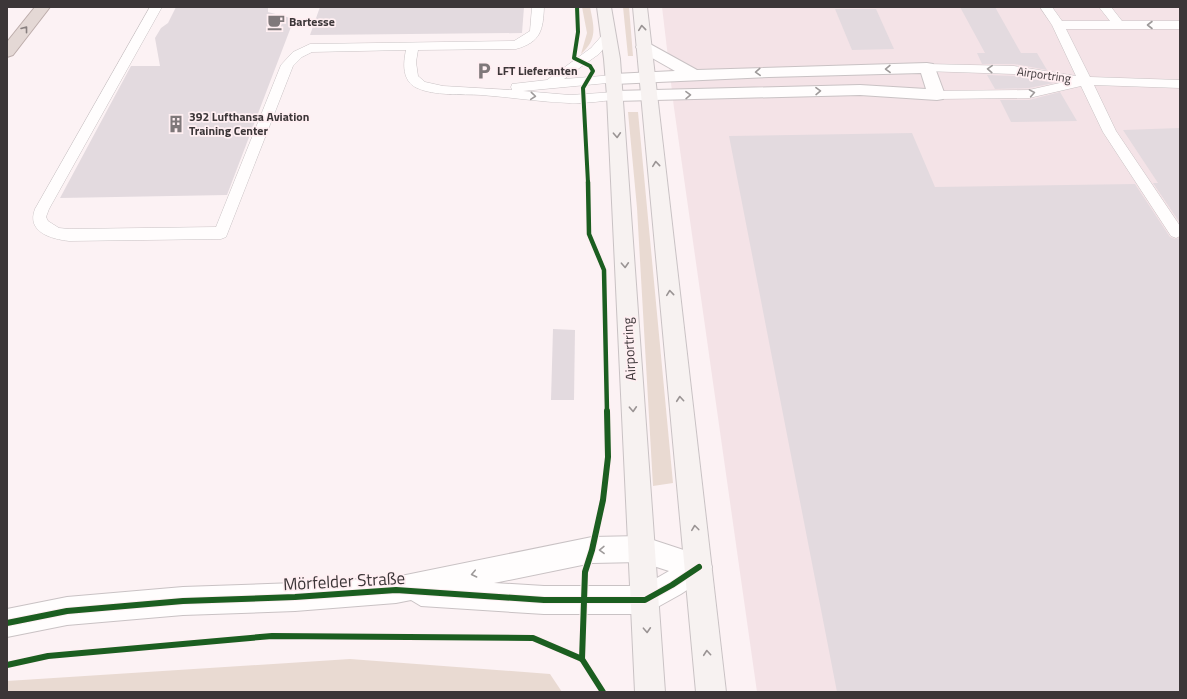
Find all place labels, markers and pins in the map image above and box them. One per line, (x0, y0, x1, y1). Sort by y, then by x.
cafe icon: Bartesse (266, 12, 286, 32)
place label: Bartesse (289, 12, 335, 31)
parking icon: LFT Lieferanten (474, 61, 494, 81)
place label: LFT Lieferanten (497, 61, 578, 80)
place label: 392 Lufthansa Aviation Training Center (189, 107, 309, 140)
building icon: 392 Lufthansa Aviation Training Center (166, 114, 186, 134)

